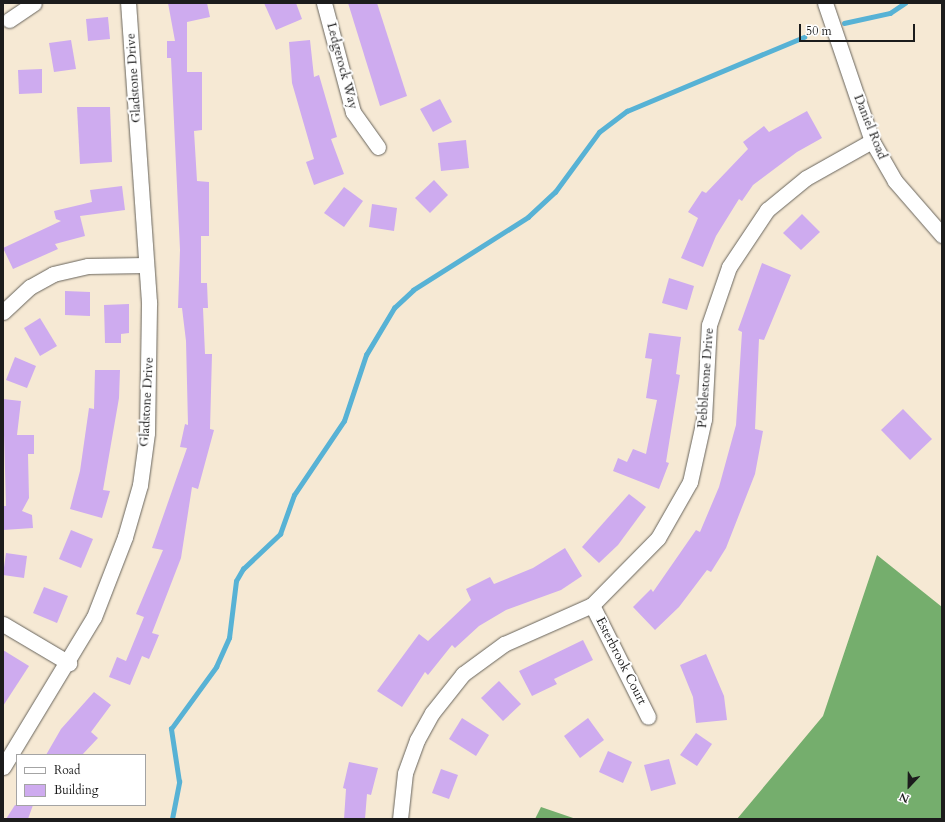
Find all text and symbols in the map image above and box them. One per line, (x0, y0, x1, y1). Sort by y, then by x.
scale bar (801, 16, 917, 42)
street label: Ledgerock Way (323, 21, 361, 111)
text: 50 m (806, 23, 832, 39)
street label: Gladstone Drive (123, 33, 145, 123)
street label: Daniel Road (850, 92, 890, 162)
street label: Pebblestone Drive (695, 327, 717, 429)
street label: Gladstone Drive (137, 357, 157, 447)
street label: Esterbrook Court (592, 615, 650, 707)
legend (16, 754, 146, 806)
text: Road (54, 762, 80, 778)
north arrow (889, 766, 929, 806)
text: Building (54, 782, 98, 798)
text: N (897, 789, 912, 806)

